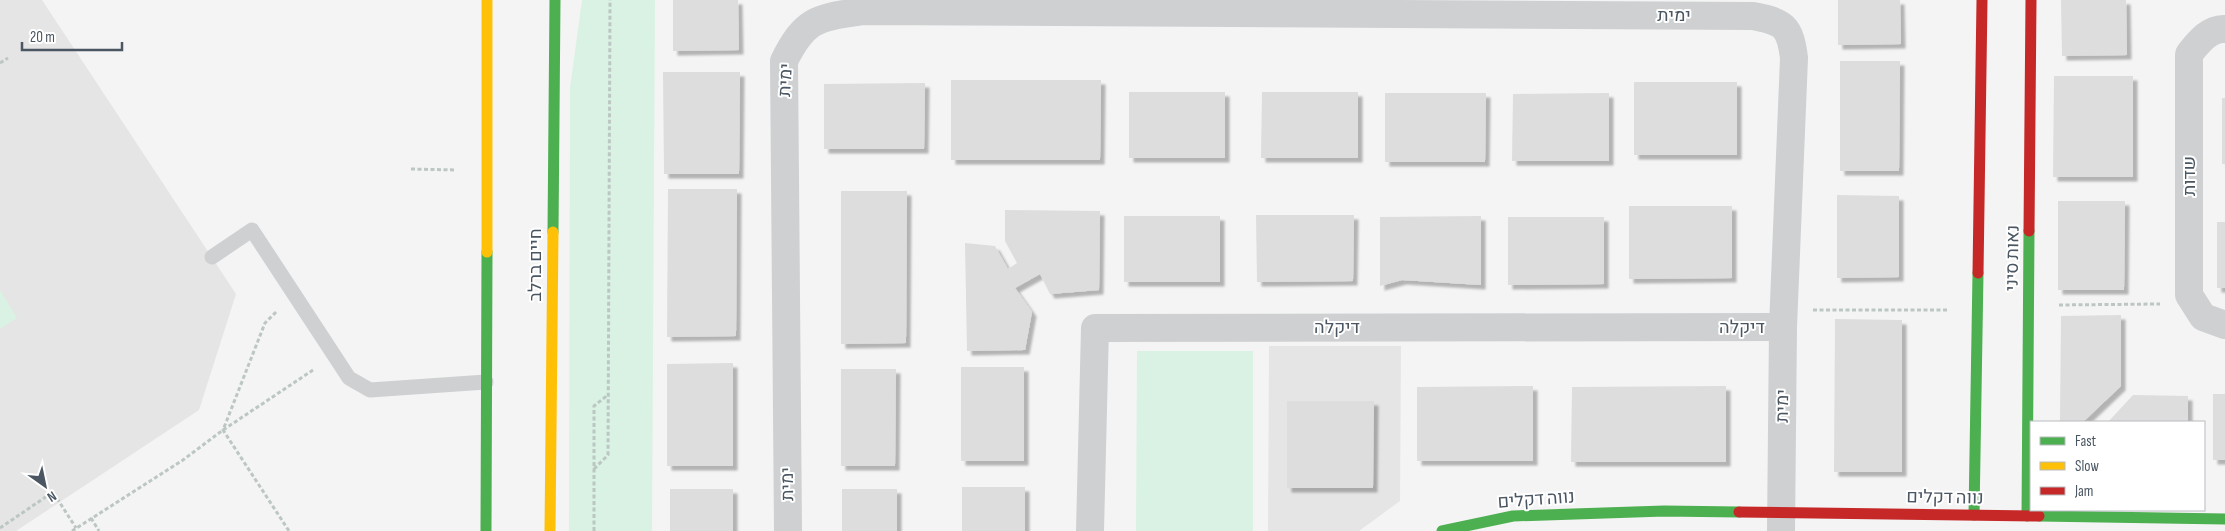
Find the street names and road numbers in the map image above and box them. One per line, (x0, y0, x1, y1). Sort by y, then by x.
street label: ימית (1657, 5, 1691, 26)
street label: ימית (774, 63, 797, 97)
street label: שדות (2179, 156, 2200, 196)
street label: נאות סיני (2001, 225, 2024, 291)
street label: חיים ברלב (525, 228, 546, 302)
street label: דיקלה (1314, 317, 1360, 338)
street label: דיקלה (1719, 317, 1765, 338)
street label: ימית (1772, 389, 1793, 423)
street label: ימית (777, 467, 798, 501)
street label: נווה דקלים (1497, 486, 1575, 513)
street label: נווה דקלים (1906, 486, 1984, 509)

